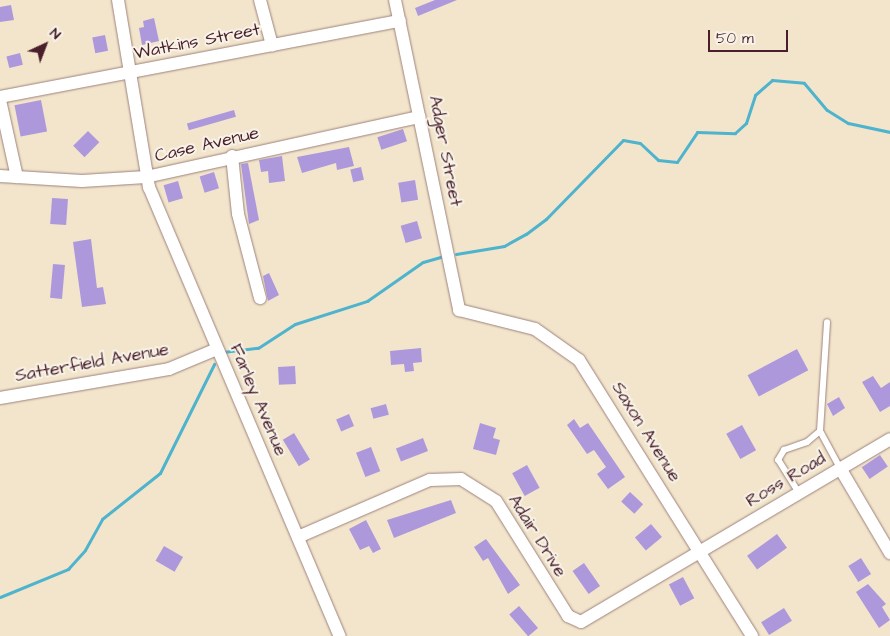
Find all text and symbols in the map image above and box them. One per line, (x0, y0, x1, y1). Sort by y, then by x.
street label: Watkins Street (132, 19, 262, 65)
north arrow (20, 20, 70, 70)
scale bar (710, 20, 790, 52)
text: N (45, 24, 65, 44)
text: 50 m (716, 28, 754, 49)
street label: Adger Street (424, 94, 466, 208)
street label: Case Avenue (153, 123, 261, 167)
street label: Satterfield Avenue (13, 339, 171, 387)
street label: Farley Avenue (225, 341, 291, 459)
street label: Saxon Avenue (607, 378, 685, 486)
street label: Ross Road (742, 448, 830, 512)
street label: Adair Drive (503, 491, 571, 581)

